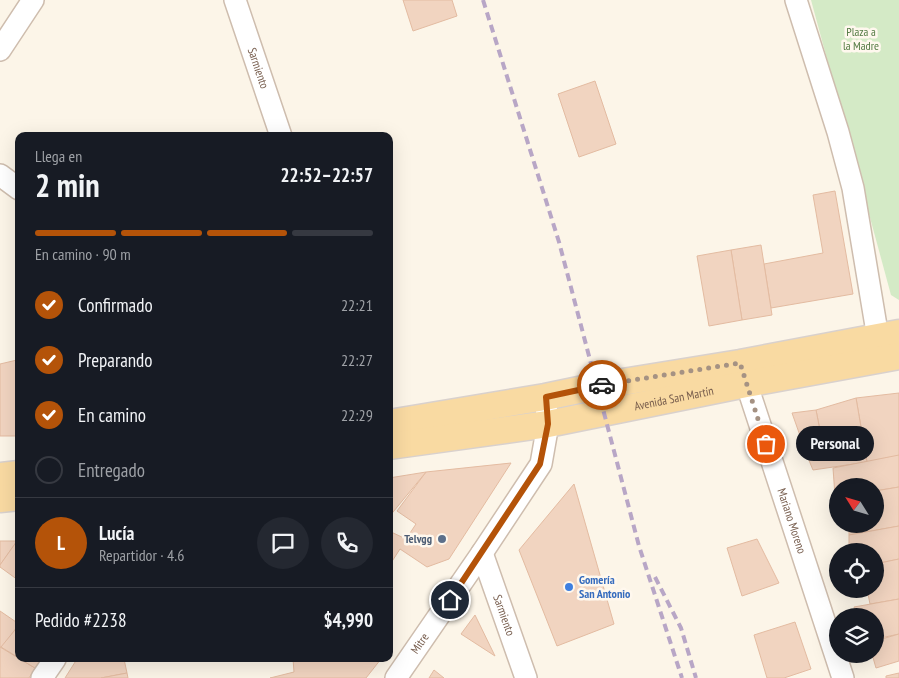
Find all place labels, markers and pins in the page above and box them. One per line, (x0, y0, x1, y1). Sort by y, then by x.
pin (745, 423, 787, 465)
callout: Personal (796, 426, 874, 462)
place label: Telvgg (404, 531, 432, 546)
marker: Telvgg (436, 533, 448, 545)
place label: Gomería San Antonio (579, 572, 631, 601)
pin (429, 579, 471, 621)
marker: Gomería San Antonio (563, 581, 575, 593)

